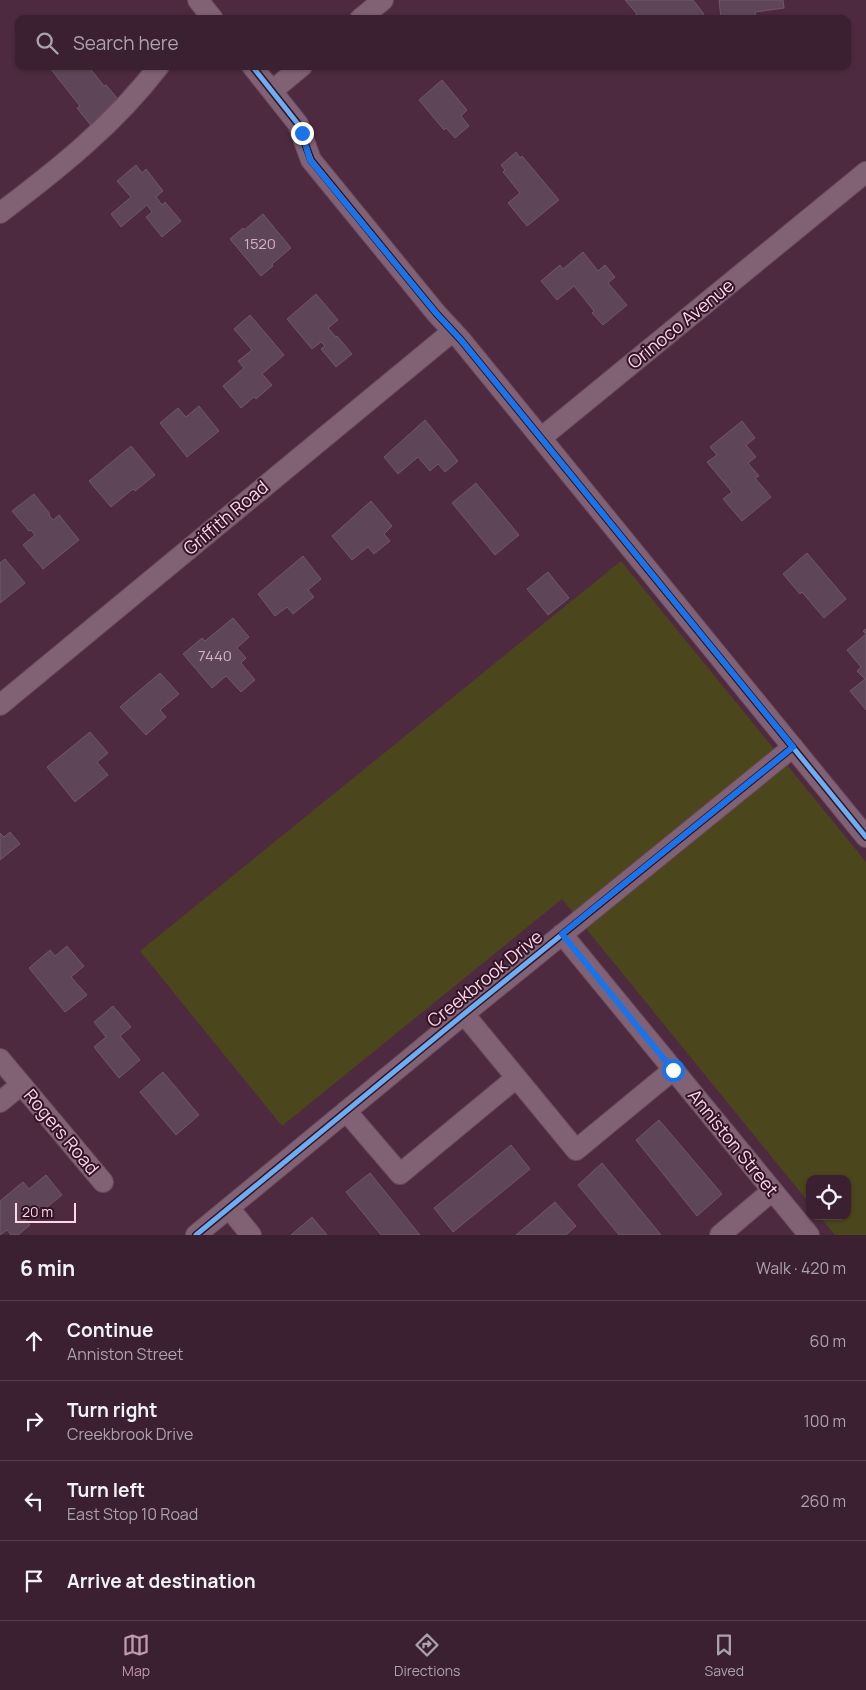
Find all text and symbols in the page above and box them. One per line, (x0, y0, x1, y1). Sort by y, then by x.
search box (15, 15, 851, 70)
icon: search (33, 29, 61, 57)
text: Search here (73, 30, 179, 56)
route end (291, 122, 314, 145)
house number: 1520 (244, 233, 276, 254)
street label: Orinoco Avenue (622, 273, 739, 374)
street label: Griffith Road (178, 475, 273, 560)
house number: 7440 (198, 645, 232, 666)
street label: Creekbrook Drive (422, 924, 547, 1032)
route start (662, 1059, 685, 1082)
street label: Rogers Road (19, 1083, 105, 1179)
street label: Anniston Street (683, 1084, 784, 1201)
map controls (806, 1175, 851, 1220)
button: locate (806, 1175, 851, 1220)
scale bar (15, 1200, 76, 1223)
text: 20 m (22, 1202, 53, 1221)
text: 6 min (20, 1254, 75, 1282)
text: Walk · 420 m (756, 1257, 846, 1279)
text: Continue (67, 1317, 153, 1343)
icon: ahead (20, 1327, 48, 1355)
text: 60 m (810, 1330, 846, 1352)
text: Anniston Street (67, 1343, 184, 1365)
text: Turn right (67, 1397, 157, 1423)
icon: right (20, 1407, 48, 1435)
text: 100 m (803, 1410, 846, 1432)
text: Creekbrook Drive (67, 1423, 193, 1445)
text: Turn left (67, 1477, 145, 1503)
icon: left (20, 1487, 48, 1515)
text: 260 m (800, 1490, 846, 1512)
text: East Stop 10 Road (67, 1503, 198, 1525)
icon: arrive (20, 1567, 48, 1595)
text: Arrive at destination (67, 1568, 256, 1594)
tab: Map (122, 1631, 150, 1680)
tab: Directions (394, 1631, 460, 1680)
tab: Saved (705, 1631, 744, 1680)

